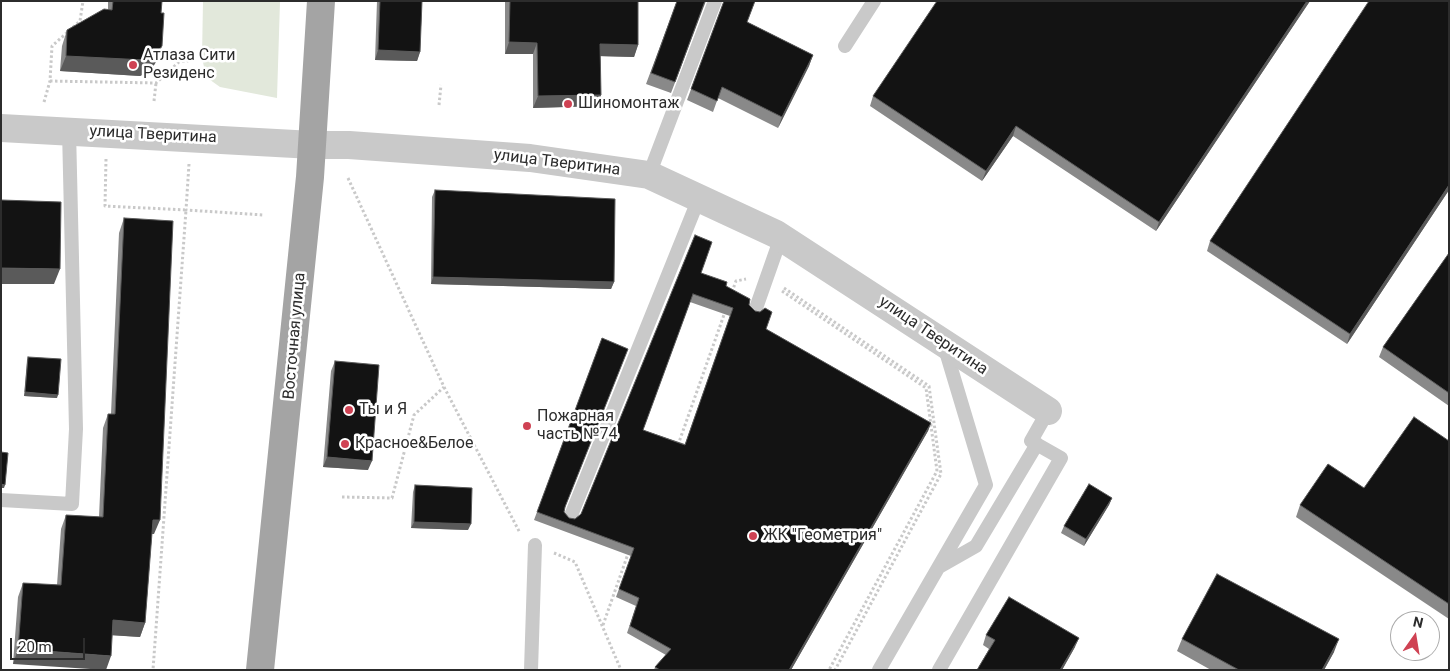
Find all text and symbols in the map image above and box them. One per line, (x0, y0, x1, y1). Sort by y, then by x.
place label: Атлаза Сити Резиденс (143, 46, 235, 84)
marker: Атлаза Сити Резиденс (127, 59, 139, 71)
place label: Шиномонтаж (578, 94, 679, 114)
marker: Шиномонтаж (562, 98, 574, 110)
street label: улица Тверитина (89, 122, 217, 148)
street label: улица Тверитина (493, 146, 621, 180)
street label: Восточная улица (280, 272, 310, 400)
street label: улица Тверитина (875, 292, 991, 380)
place label: Ты и Я (359, 400, 407, 420)
marker: Ты и Я (343, 404, 355, 416)
place label: Пожарная часть №74 (537, 407, 618, 445)
marker: Пожарная часть №74 (521, 420, 533, 432)
place label: Красное&Белое (355, 434, 473, 454)
marker: Красное&Белое (339, 438, 351, 450)
place label: ЖК "Геометрия" (763, 526, 882, 546)
marker: ЖК "Геометрия" (747, 530, 759, 542)
north arrow (1390, 611, 1440, 661)
text: N (1412, 613, 1425, 631)
scale bar (12, 628, 88, 660)
text: 20 m (18, 638, 52, 656)

